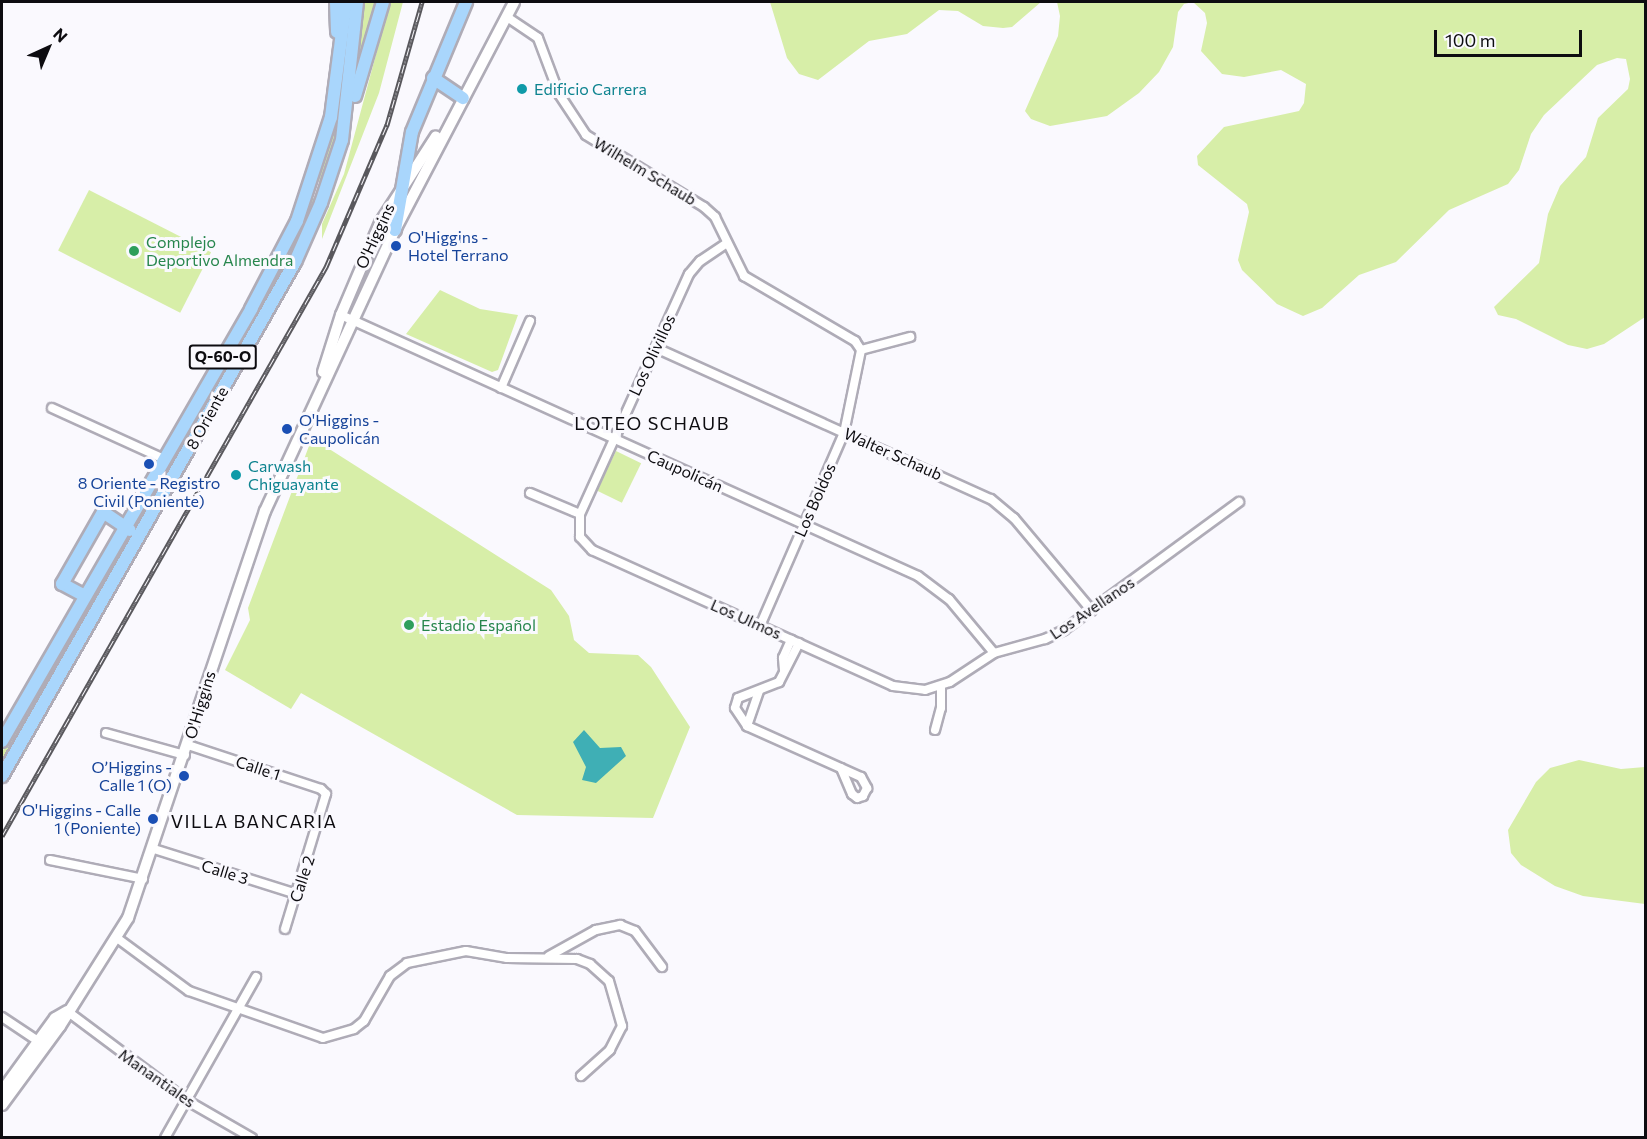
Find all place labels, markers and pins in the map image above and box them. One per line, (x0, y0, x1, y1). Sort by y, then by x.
place label: Edificio Carrera (534, 79, 647, 99)
marker: Edificio Carrera (515, 82, 529, 96)
place label: O'Higgins - Hotel Terrano (408, 227, 509, 265)
place label: Complejo Deportivo Almendra (146, 232, 293, 270)
marker: O'Higgins - Hotel Terrano (389, 239, 403, 253)
marker: Complejo Deportivo Almendra (127, 244, 141, 258)
place label: O'Higgins - Caupolicán (299, 410, 380, 448)
marker: O'Higgins - Caupolicán (280, 422, 294, 436)
place label: Carwash Chiguayante (248, 456, 339, 494)
marker: 8 Oriente - Registro Civil (Poniente) (142, 457, 156, 471)
marker: Carwash Chiguayante (229, 468, 243, 482)
place label: 8 Oriente - Registro Civil (Poniente) (78, 473, 220, 511)
place label: Estadio Español (421, 615, 536, 635)
marker: Estadio Español (402, 618, 416, 632)
place label: O’Higgins - Calle 1 (O) (91, 757, 172, 795)
marker: O’Higgins - Calle 1 (O) (177, 769, 191, 783)
place label: O'Higgins - Calle 1 (Poniente) (22, 800, 141, 838)
marker: O'Higgins - Calle 1 (Poniente) (146, 812, 160, 826)

